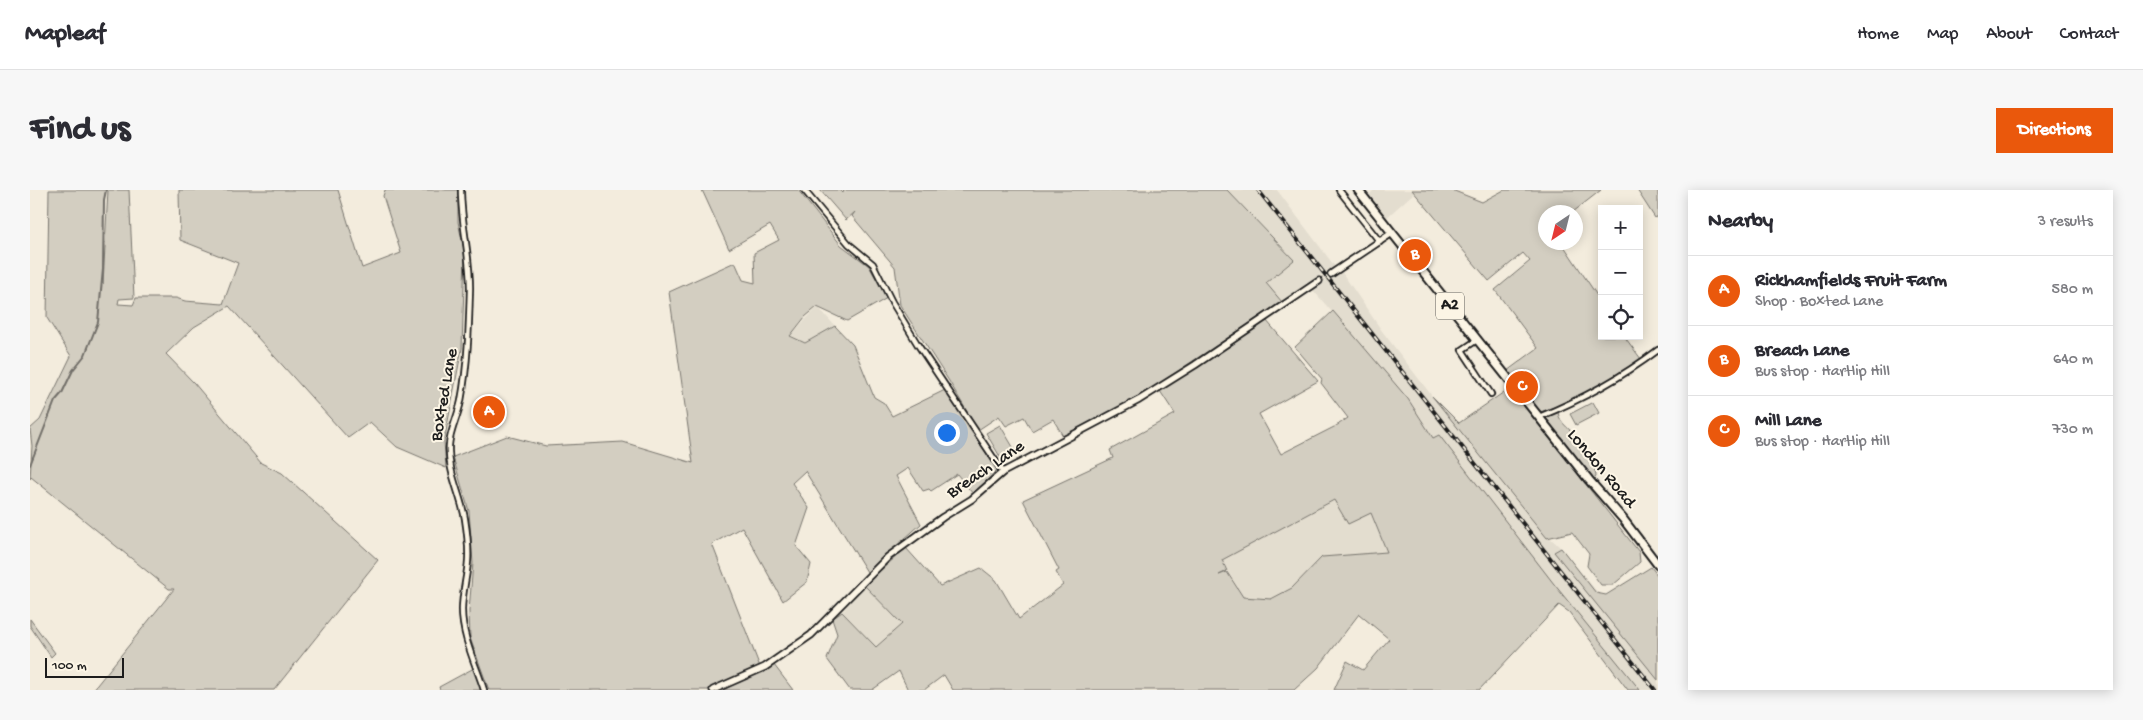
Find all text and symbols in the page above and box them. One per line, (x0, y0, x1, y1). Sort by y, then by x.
text: Mapleaf (25, 20, 105, 49)
text: Home (1857, 24, 1899, 45)
text: Map (1927, 24, 1958, 45)
text: About (1986, 24, 2032, 45)
text: Contact (2060, 24, 2118, 45)
button: Directions (1996, 108, 2113, 153)
text: Find us (30, 110, 130, 151)
north arrow (1538, 205, 1583, 250)
map controls (1598, 205, 1643, 340)
button: + (1598, 205, 1643, 250)
text: Nearby (1708, 210, 1773, 235)
text: 3 results (2038, 213, 2093, 232)
pin: B (1399, 236, 1431, 274)
button: − (1598, 250, 1643, 295)
text: Rickhamfields Fruit Farm (1755, 270, 1947, 293)
text: A (1719, 281, 1729, 300)
text: 580 m (2052, 281, 2093, 300)
road number: A2 (1436, 292, 1464, 320)
text: Shop · Boxted Lane (1755, 293, 1883, 312)
button: locate (1598, 295, 1643, 340)
text: Breach Lane (1755, 340, 1849, 363)
street label: Boxted Lane (426, 346, 464, 444)
text: B (1720, 351, 1728, 370)
text: 640 m (2053, 351, 2093, 370)
text: Bus stop · Hartlip Hill (1755, 363, 1890, 382)
pin: C (1506, 368, 1538, 406)
pin: A (473, 393, 505, 431)
text: Mill Lane (1755, 410, 1822, 433)
your location (934, 420, 960, 446)
text: C (1720, 421, 1728, 440)
text: 730 m (2052, 421, 2093, 440)
street label: London Road (1562, 425, 1641, 514)
text: Bus stop · Hartlip Hill (1755, 433, 1890, 452)
street label: Breach Lane (942, 436, 1029, 504)
scale bar (45, 655, 124, 678)
text: 100 m (52, 658, 87, 675)

